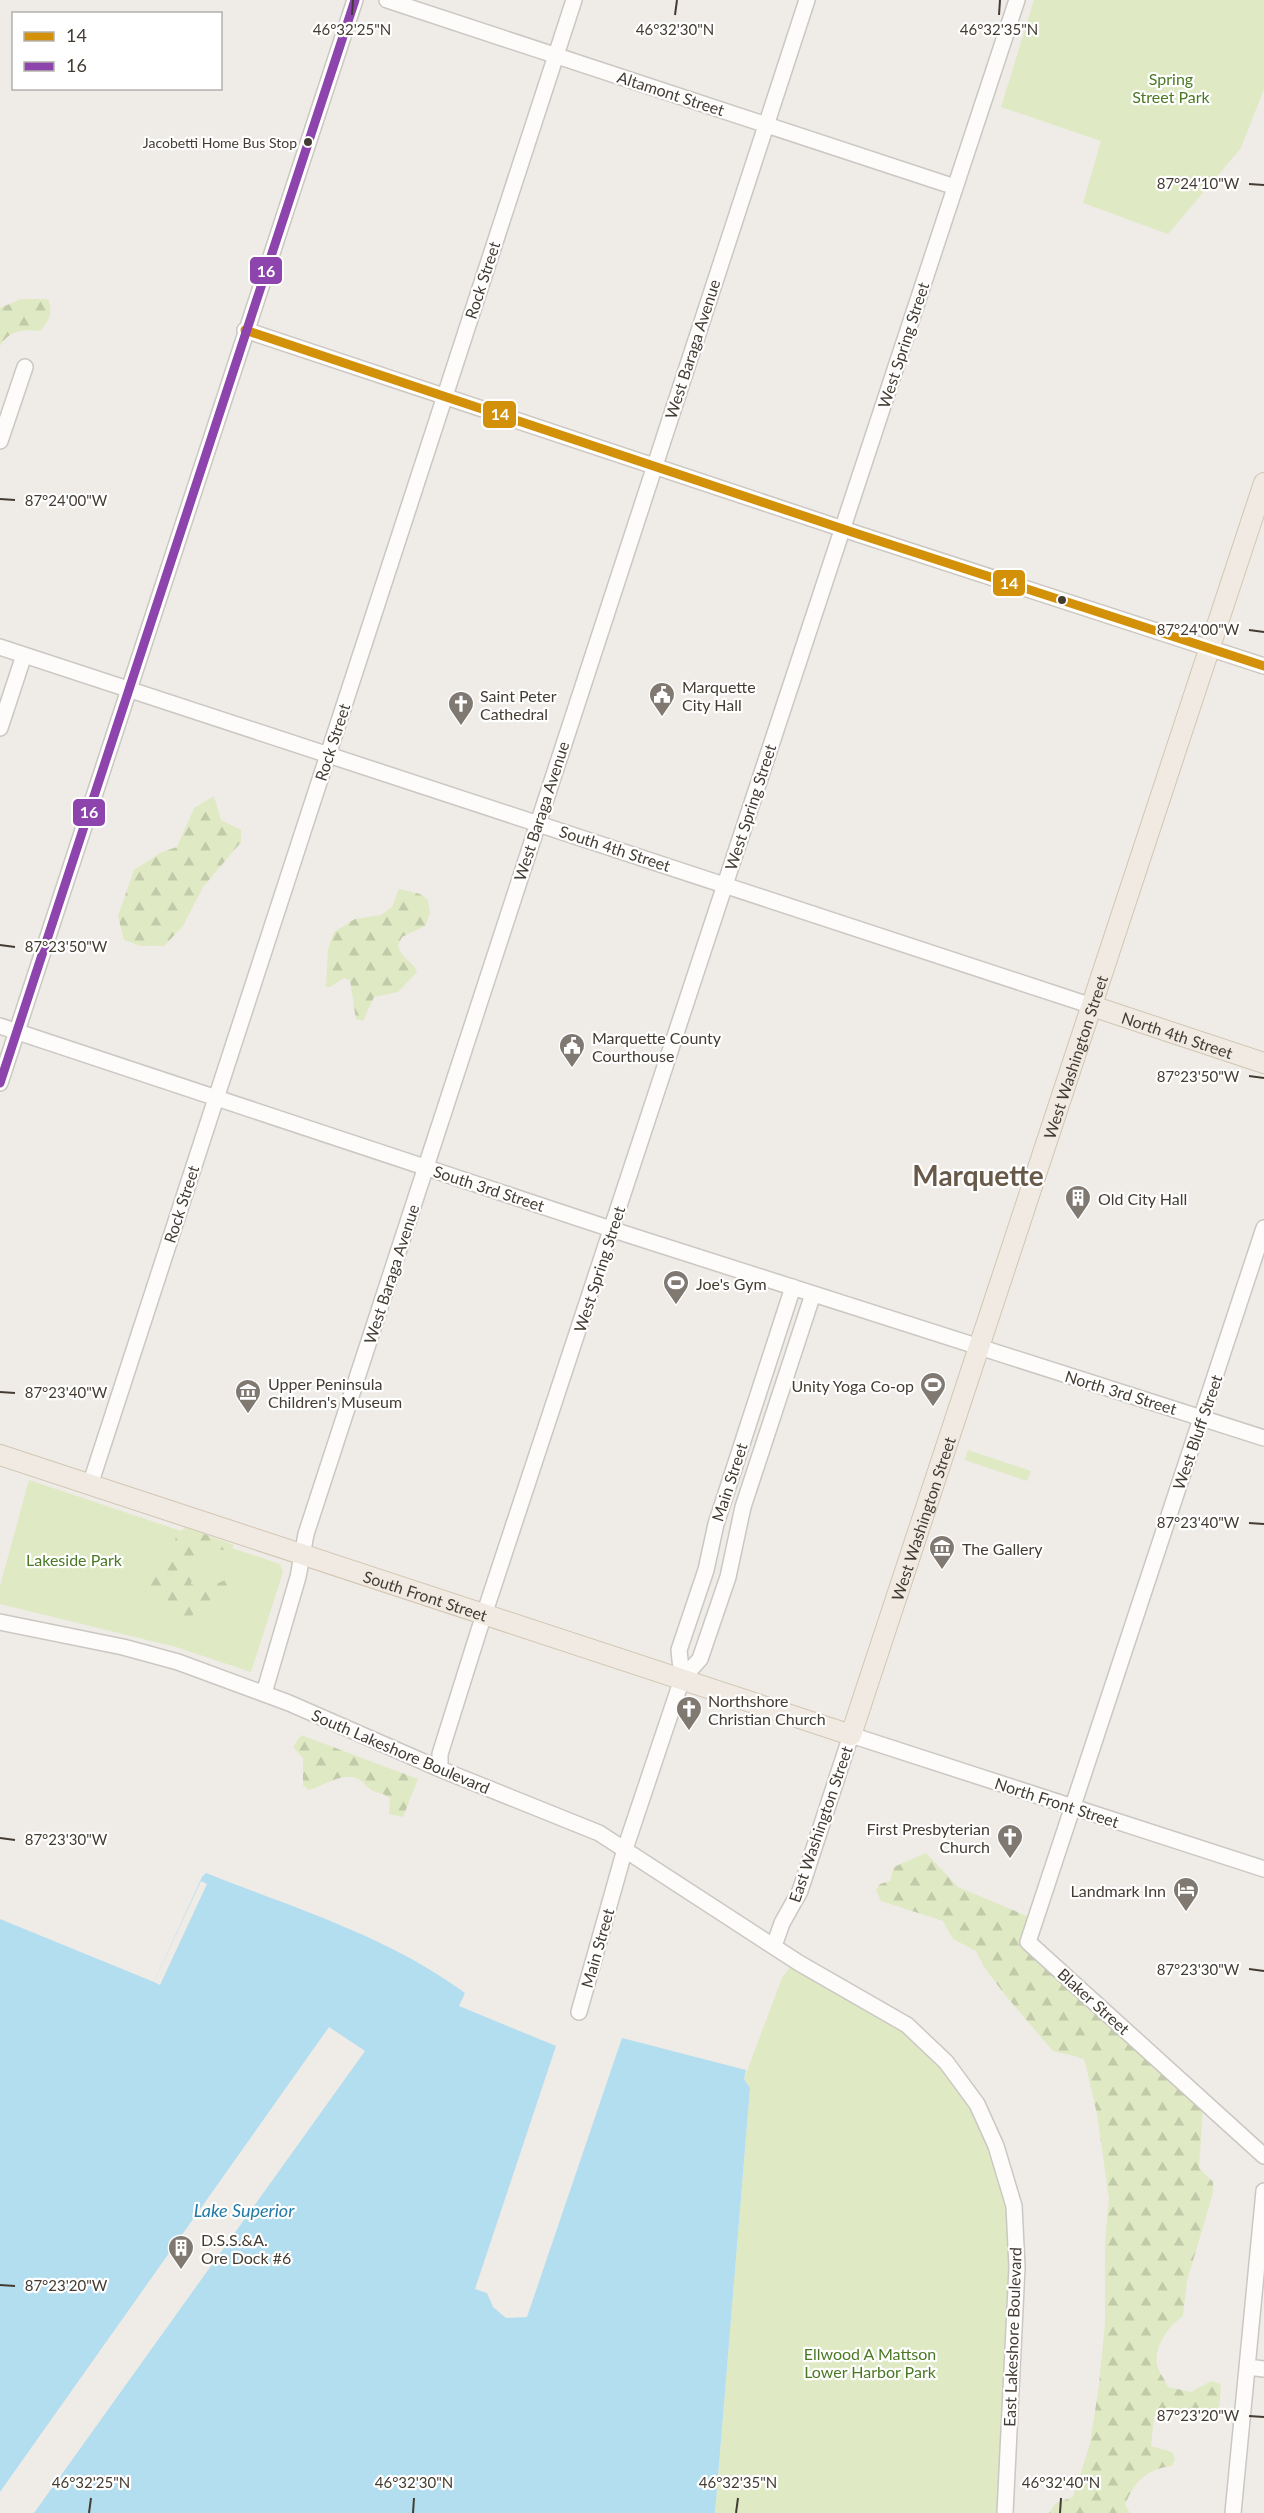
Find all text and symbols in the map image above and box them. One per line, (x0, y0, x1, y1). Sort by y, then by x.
legend (12, 12, 222, 90)
text: 46°32'25"N (313, 20, 391, 38)
text: 46°32'30"N (636, 20, 714, 38)
text: 46°32'35"N (960, 20, 1038, 38)
text: 14 (66, 24, 87, 46)
text: 16 (66, 54, 87, 76)
street label: Altamont Street (615, 67, 727, 119)
park label: Spring Street Park (1132, 69, 1211, 106)
place label: Jacobetti Home Bus Stop (143, 134, 297, 151)
marker: Jacobetti Home Bus Stop (302, 136, 314, 148)
text: 87°24'10"W (1157, 174, 1240, 192)
street label: Rock Street (461, 239, 504, 321)
line badge: 16 (249, 256, 283, 285)
text: 16 (257, 261, 275, 280)
street label: West Baraga Avenue (660, 277, 724, 421)
street label: West Spring Street (874, 279, 932, 410)
line badge: 14 (482, 400, 517, 429)
text: 14 (491, 404, 509, 423)
text: 87°24'00"W (25, 491, 108, 509)
line badge: 14 (992, 569, 1026, 597)
text: 14 (1000, 573, 1018, 592)
unlabelled marker (1056, 594, 1068, 606)
text: 87°24'00"W (1157, 620, 1240, 638)
place label: Marquette City Hall (682, 677, 756, 714)
public building icon: Marquette City Hall (647, 680, 677, 718)
place label: Saint Peter Cathedral (480, 686, 557, 723)
church icon: Saint Peter Cathedral (446, 689, 476, 727)
street label: Rock Street (311, 701, 354, 783)
street label: West Baraga Avenue (509, 739, 573, 883)
street label: West Spring Street (721, 741, 779, 872)
line badge: 16 (72, 798, 106, 827)
text: 16 (80, 802, 98, 821)
street label: South 4th Street (557, 821, 673, 875)
text: 87°23'50"W (25, 937, 108, 955)
street label: West Washington Street (1039, 972, 1111, 1141)
street label: North 4th Street (1119, 1007, 1236, 1062)
place label: Marquette County Courthouse (592, 1028, 722, 1065)
public building icon: Marquette County Courthouse (557, 1031, 587, 1069)
text: 87°23'50"W (1157, 1067, 1240, 1085)
district label: Marquette (912, 1158, 1044, 1192)
street label: South 3rd Street (431, 1161, 547, 1215)
street label: Rock Street (160, 1163, 203, 1245)
building icon: Old City Hall (1063, 1183, 1093, 1221)
place label: Old City Hall (1098, 1189, 1187, 1208)
street label: West Baraga Avenue (359, 1202, 423, 1346)
street label: West Spring Street (570, 1203, 628, 1334)
sports icon: Joe's Gym (661, 1268, 691, 1306)
place label: Joe's Gym (696, 1274, 767, 1293)
street label: North 3rd Street (1063, 1366, 1179, 1418)
sports icon: Unity Yoga Co-op (918, 1370, 948, 1408)
street label: West Bluff Street (1168, 1372, 1226, 1492)
place label: Upper Peninsula Children's Museum (268, 1374, 402, 1411)
place label: Unity Yoga Co-op (791, 1376, 914, 1395)
museum icon: Upper Peninsula Children's Museum (233, 1377, 263, 1415)
text: 87°23'40"W (25, 1383, 108, 1401)
street label: West Washington Street (887, 1434, 958, 1603)
street label: Main Street (707, 1440, 751, 1524)
text: 87°23'40"W (1157, 1513, 1240, 1531)
museum icon: The Gallery (927, 1533, 957, 1571)
place label: The Gallery (962, 1539, 1043, 1558)
park label: Lakeside Park (26, 1550, 123, 1569)
street label: South Front Street (361, 1566, 490, 1624)
place label: Northshore Christian Church (708, 1691, 826, 1728)
church icon: Northshore Christian Church (674, 1694, 704, 1732)
street label: South Lakeshore Boulevard (309, 1705, 493, 1797)
street label: East Washington Street (784, 1743, 856, 1905)
street label: North Front Street (993, 1773, 1122, 1831)
place label: First Presbyterian Church (867, 1819, 990, 1856)
church icon: First Presbyterian Church (995, 1822, 1025, 1860)
text: 87°23'30"W (25, 1830, 108, 1848)
hotel icon: Landmark Inn (1171, 1875, 1201, 1913)
place label: Landmark Inn (1071, 1881, 1166, 1900)
street label: Main Street (577, 1906, 617, 1990)
text: 87°23'30"W (1157, 1960, 1240, 1978)
street label: Blaker Street (1054, 1964, 1134, 2038)
water label: Lake Superior (194, 2199, 295, 2221)
place label: D.S.S.&A. Ore Dock #6 (201, 2230, 291, 2267)
building icon: D.S.S.&A. Ore Dock #6 (166, 2233, 196, 2271)
street label: East Lakeshore Boulevard (999, 2247, 1025, 2427)
text: 87°23'20"W (25, 2276, 108, 2294)
park label: Ellwood A Mattson Lower Harbor Park (804, 2344, 937, 2381)
text: 87°23'20"W (1157, 2406, 1240, 2424)
text: 46°32'25"N (52, 2473, 130, 2491)
text: 46°32'30"N (375, 2473, 453, 2491)
text: 46°32'35"N (699, 2473, 777, 2491)
text: 46°32'40"N (1022, 2473, 1100, 2491)

